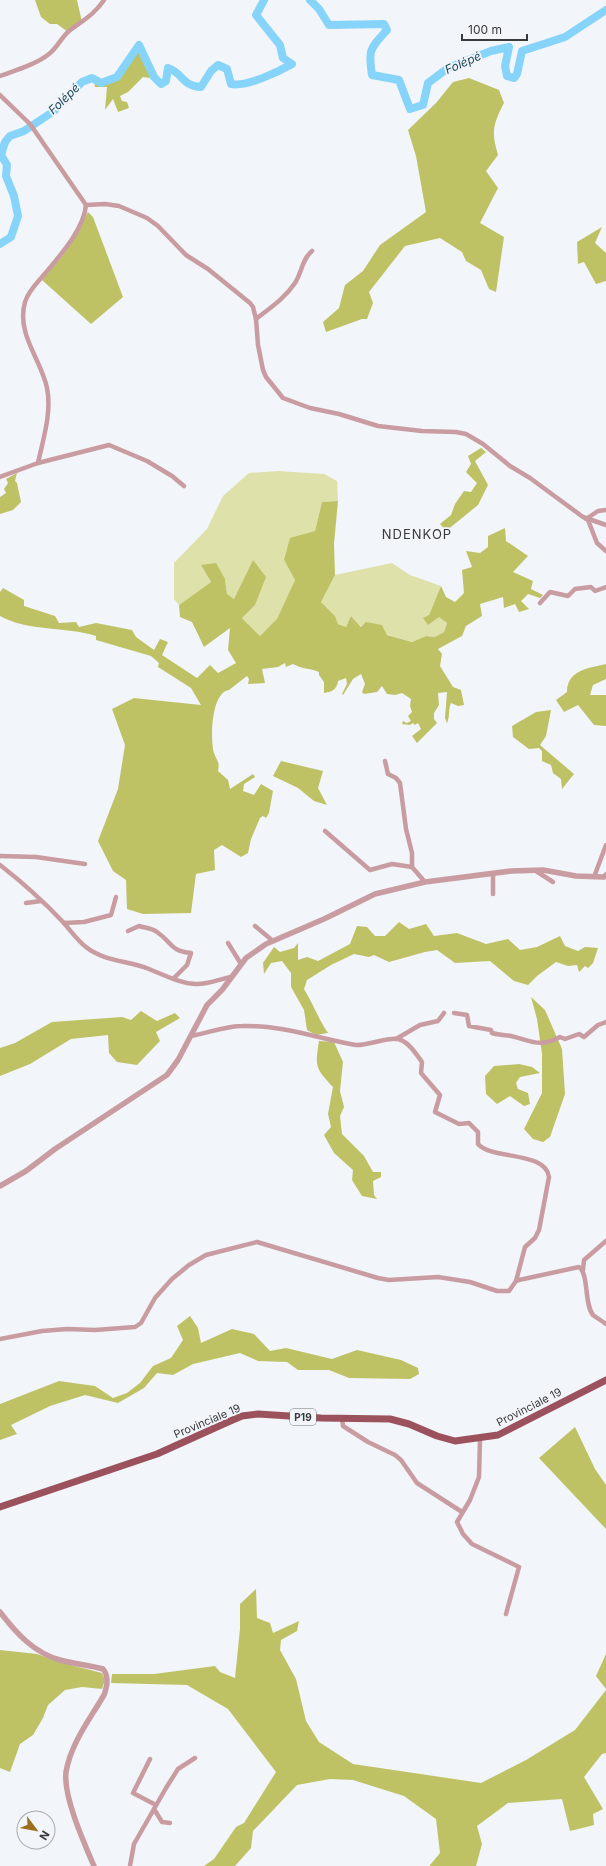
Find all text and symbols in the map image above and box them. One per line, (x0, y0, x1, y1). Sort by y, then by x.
scale bar (462, 16, 527, 42)
text: 100 m (468, 22, 502, 37)
water label: Folépé (442, 48, 483, 77)
water label: Folépé (45, 80, 83, 117)
district label: NDENKOP (382, 526, 452, 542)
street label: Provinciale 19 (494, 1384, 564, 1429)
street label: Provinciale 19 (171, 1401, 243, 1441)
road number: P19 (290, 1409, 316, 1425)
north arrow (16, 1810, 56, 1850)
text: N (36, 1828, 53, 1843)

